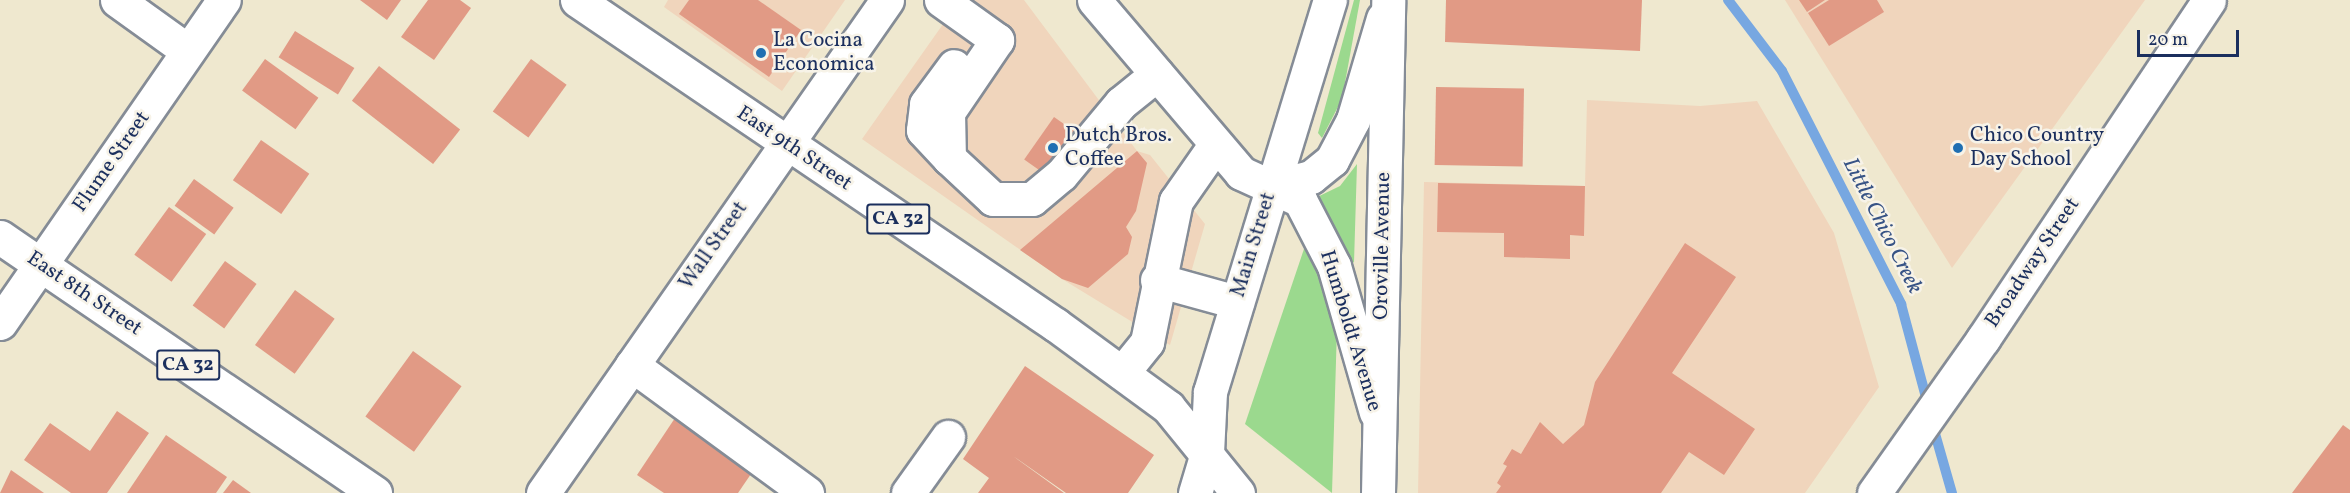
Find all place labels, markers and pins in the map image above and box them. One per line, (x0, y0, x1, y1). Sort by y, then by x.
place label: La Cocina Economica (773, 28, 875, 78)
marker: La Cocina Economica (754, 46, 768, 60)
place label: Dutch Bros. Coffee (1065, 123, 1172, 173)
place label: Chico Country Day School (1970, 123, 2104, 173)
marker: Dutch Bros. Coffee (1046, 141, 1060, 155)
marker: Chico Country Day School (1951, 141, 1965, 155)

